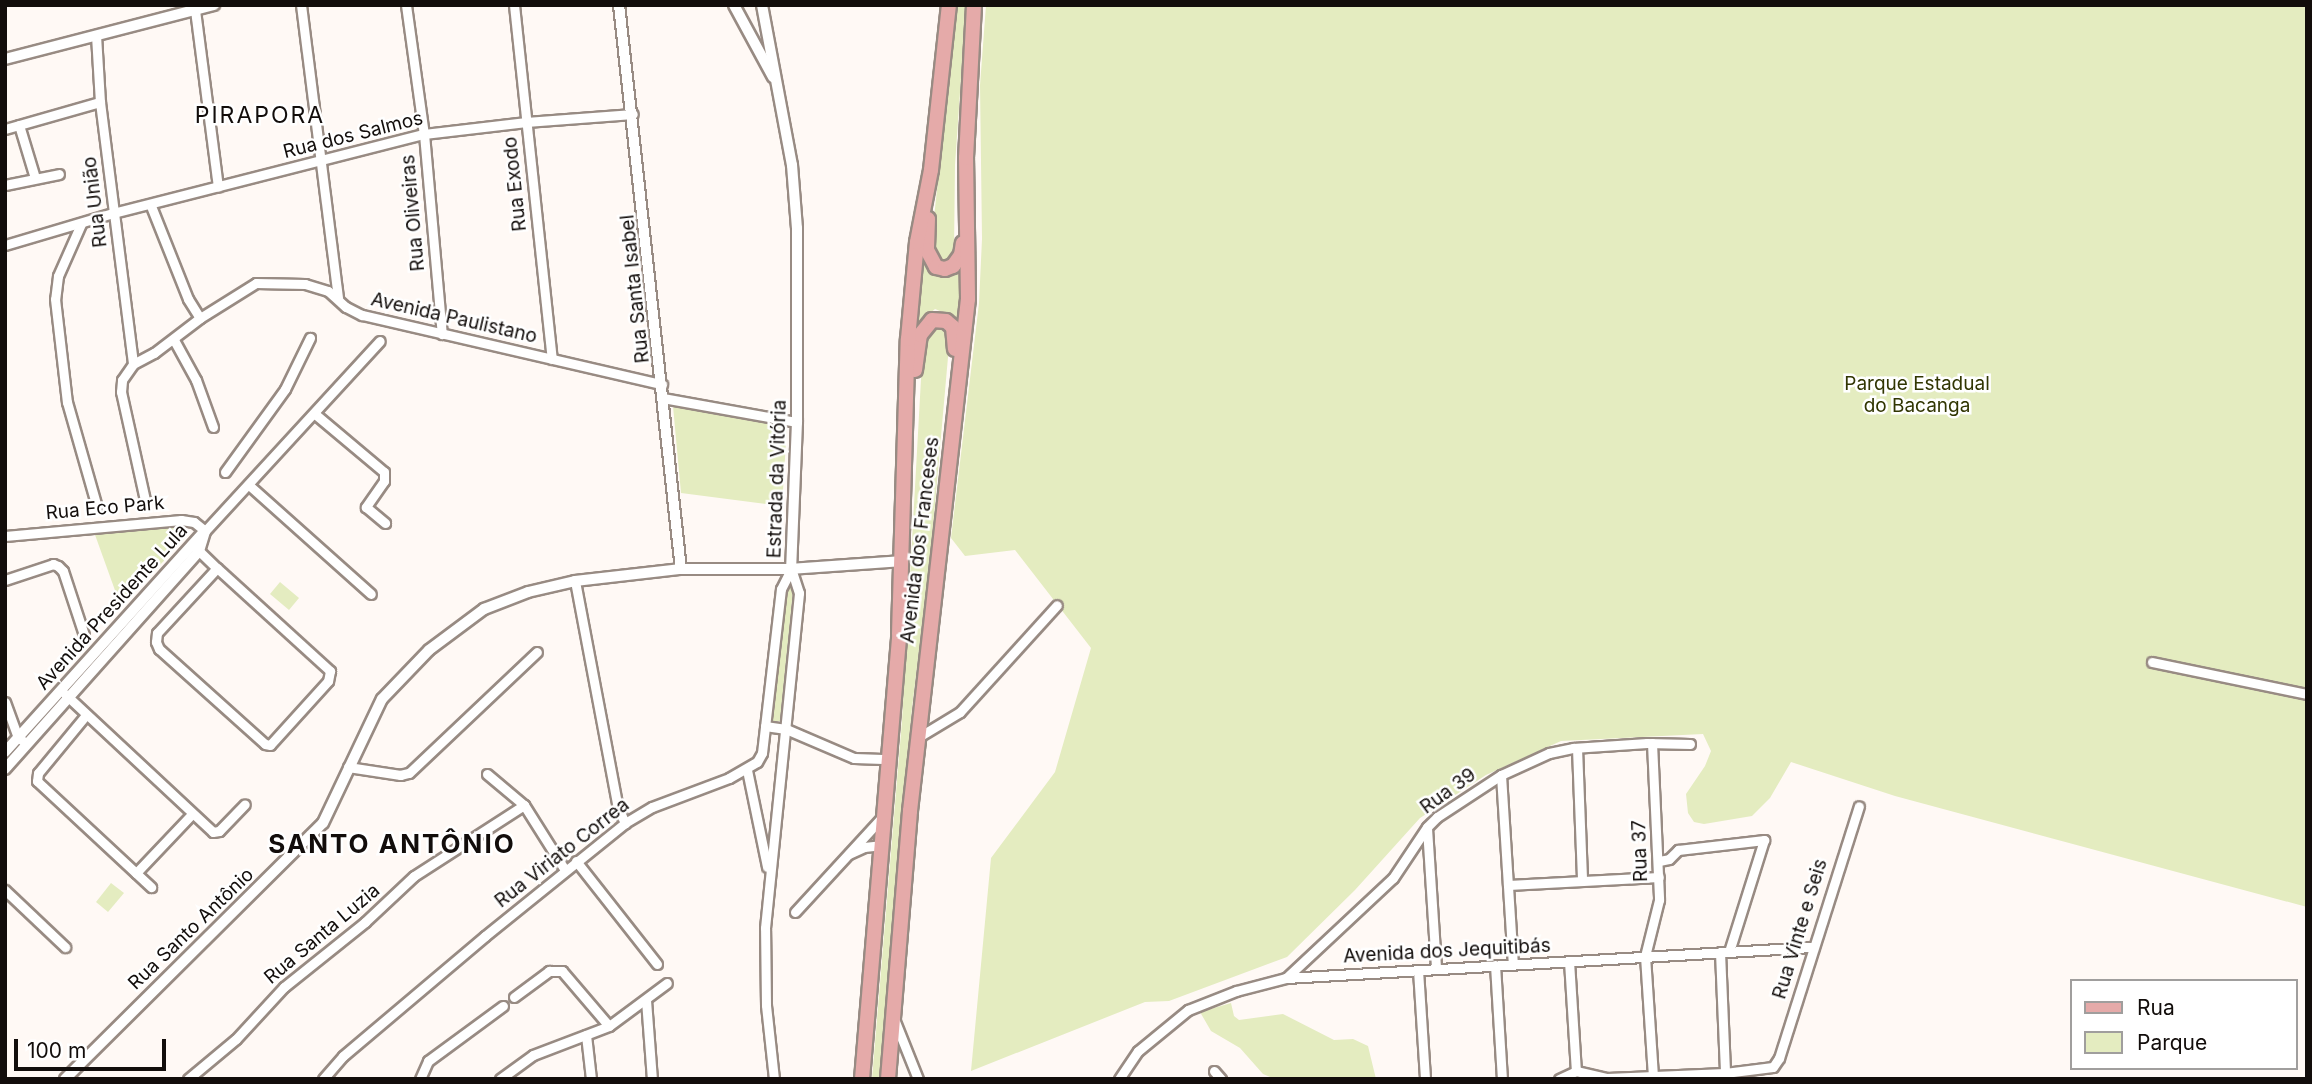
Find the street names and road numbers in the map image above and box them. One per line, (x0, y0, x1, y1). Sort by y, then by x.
street label: Rua dos Salmos (281, 107, 425, 163)
street label: Rua Exodo (499, 135, 531, 233)
street label: Rua Oliveiras (397, 154, 429, 272)
street label: Rua União (78, 155, 112, 249)
street label: Rua Santa Isabel (616, 214, 654, 364)
street label: Avenida Paulistano (369, 288, 539, 348)
street label: Estrada da Vitória (763, 399, 791, 559)
street label: Avenida dos Franceses (896, 435, 944, 645)
street label: Rua Eco Park (45, 491, 165, 525)
street label: Avenida Presidente Lula (32, 519, 192, 695)
street label: Rua 39 (1416, 763, 1480, 819)
street label: Rua Viriato Correa (490, 793, 634, 913)
street label: Rua 37 (1628, 820, 1652, 882)
street label: Rua Vinte e Seis (1768, 856, 1832, 1002)
street label: Rua Santo Antônio (124, 863, 258, 995)
street label: Rua Santa Luzia (260, 879, 384, 989)
street label: Avenida dos Jequitibás (1343, 934, 1551, 968)

